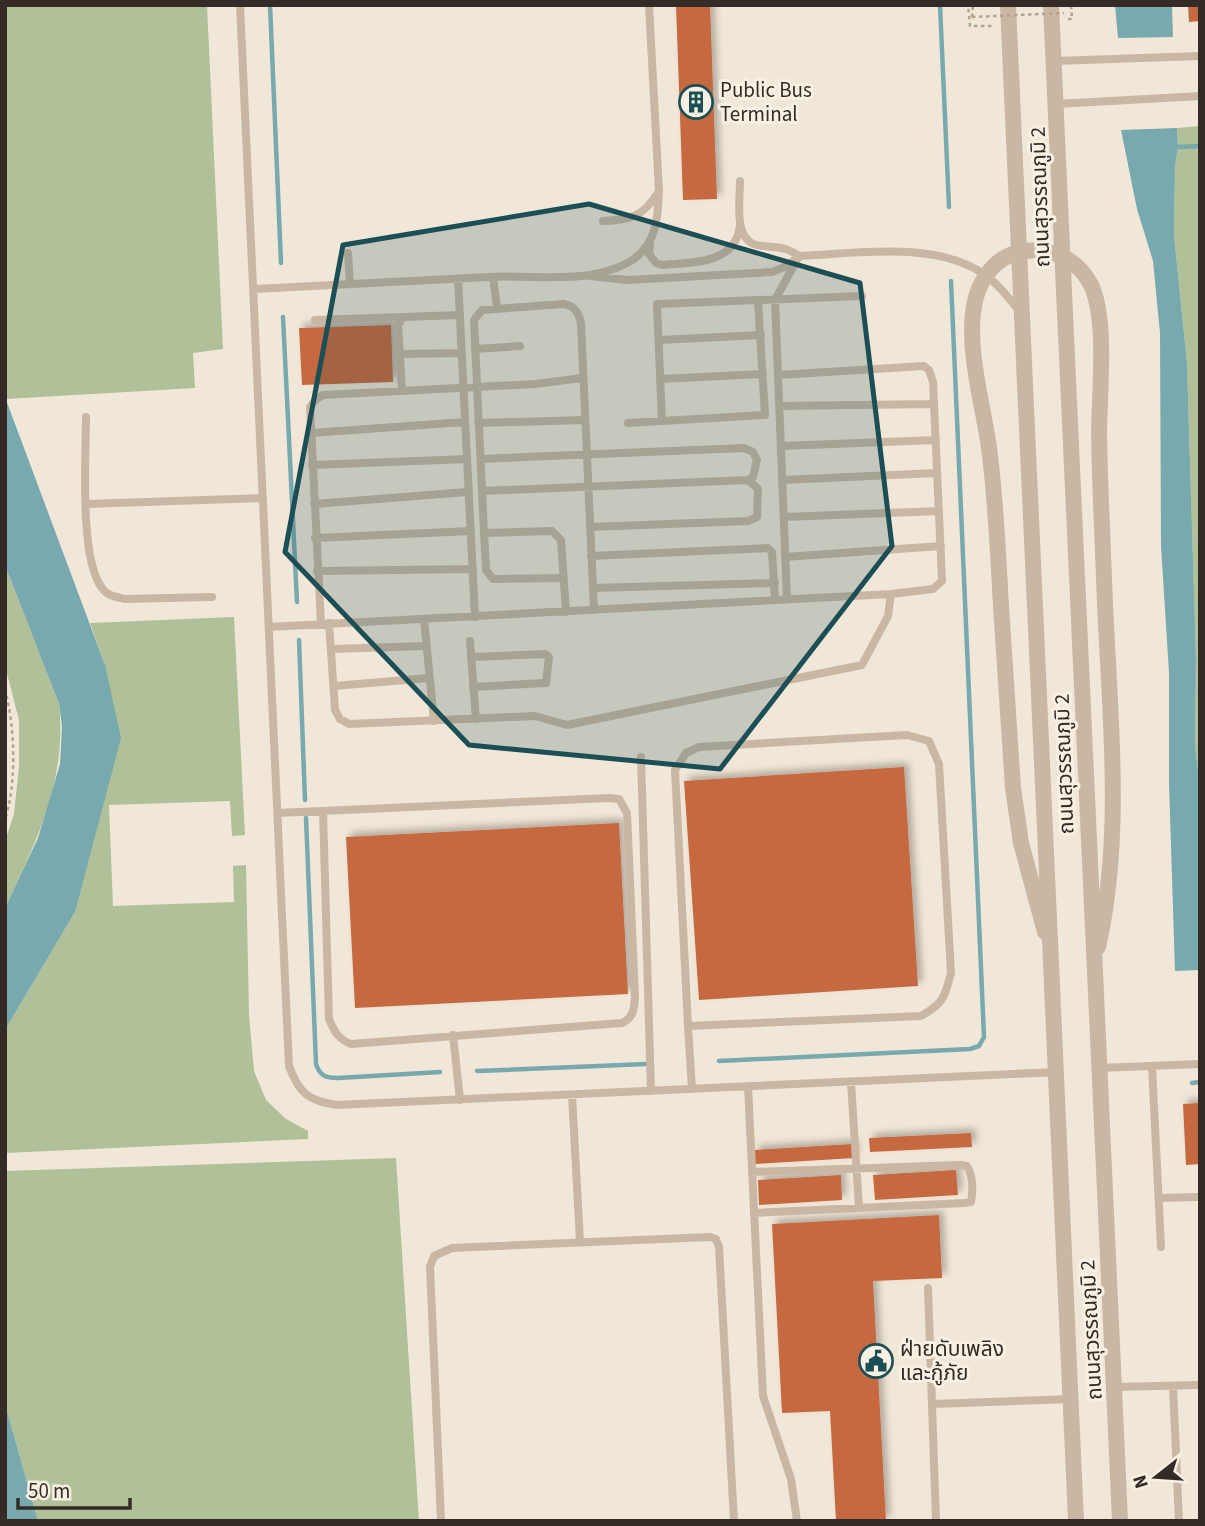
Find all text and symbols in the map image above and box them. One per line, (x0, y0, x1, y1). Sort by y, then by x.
place label: Public Bus Terminal (720, 75, 812, 129)
building icon: Public Bus Terminal (677, 83, 715, 121)
street label: ถนนสุวรรณภูมิ 2 (1023, 126, 1057, 268)
street label: ถนนสุวรรณภูมิ 2 (1047, 693, 1081, 835)
street label: ถนนสุวรรณภูมิ 2 (1072, 1259, 1110, 1401)
place label: ฝ่ายดับเพลิง และกู้ภัย (900, 1334, 1004, 1388)
public building icon: ฝ่ายดับเพลิง และกู้ภัย (857, 1342, 895, 1380)
north arrow (1121, 1442, 1191, 1512)
scale bar (18, 1466, 130, 1510)
text: N (1126, 1472, 1156, 1492)
text: 50 m (28, 1476, 70, 1506)

